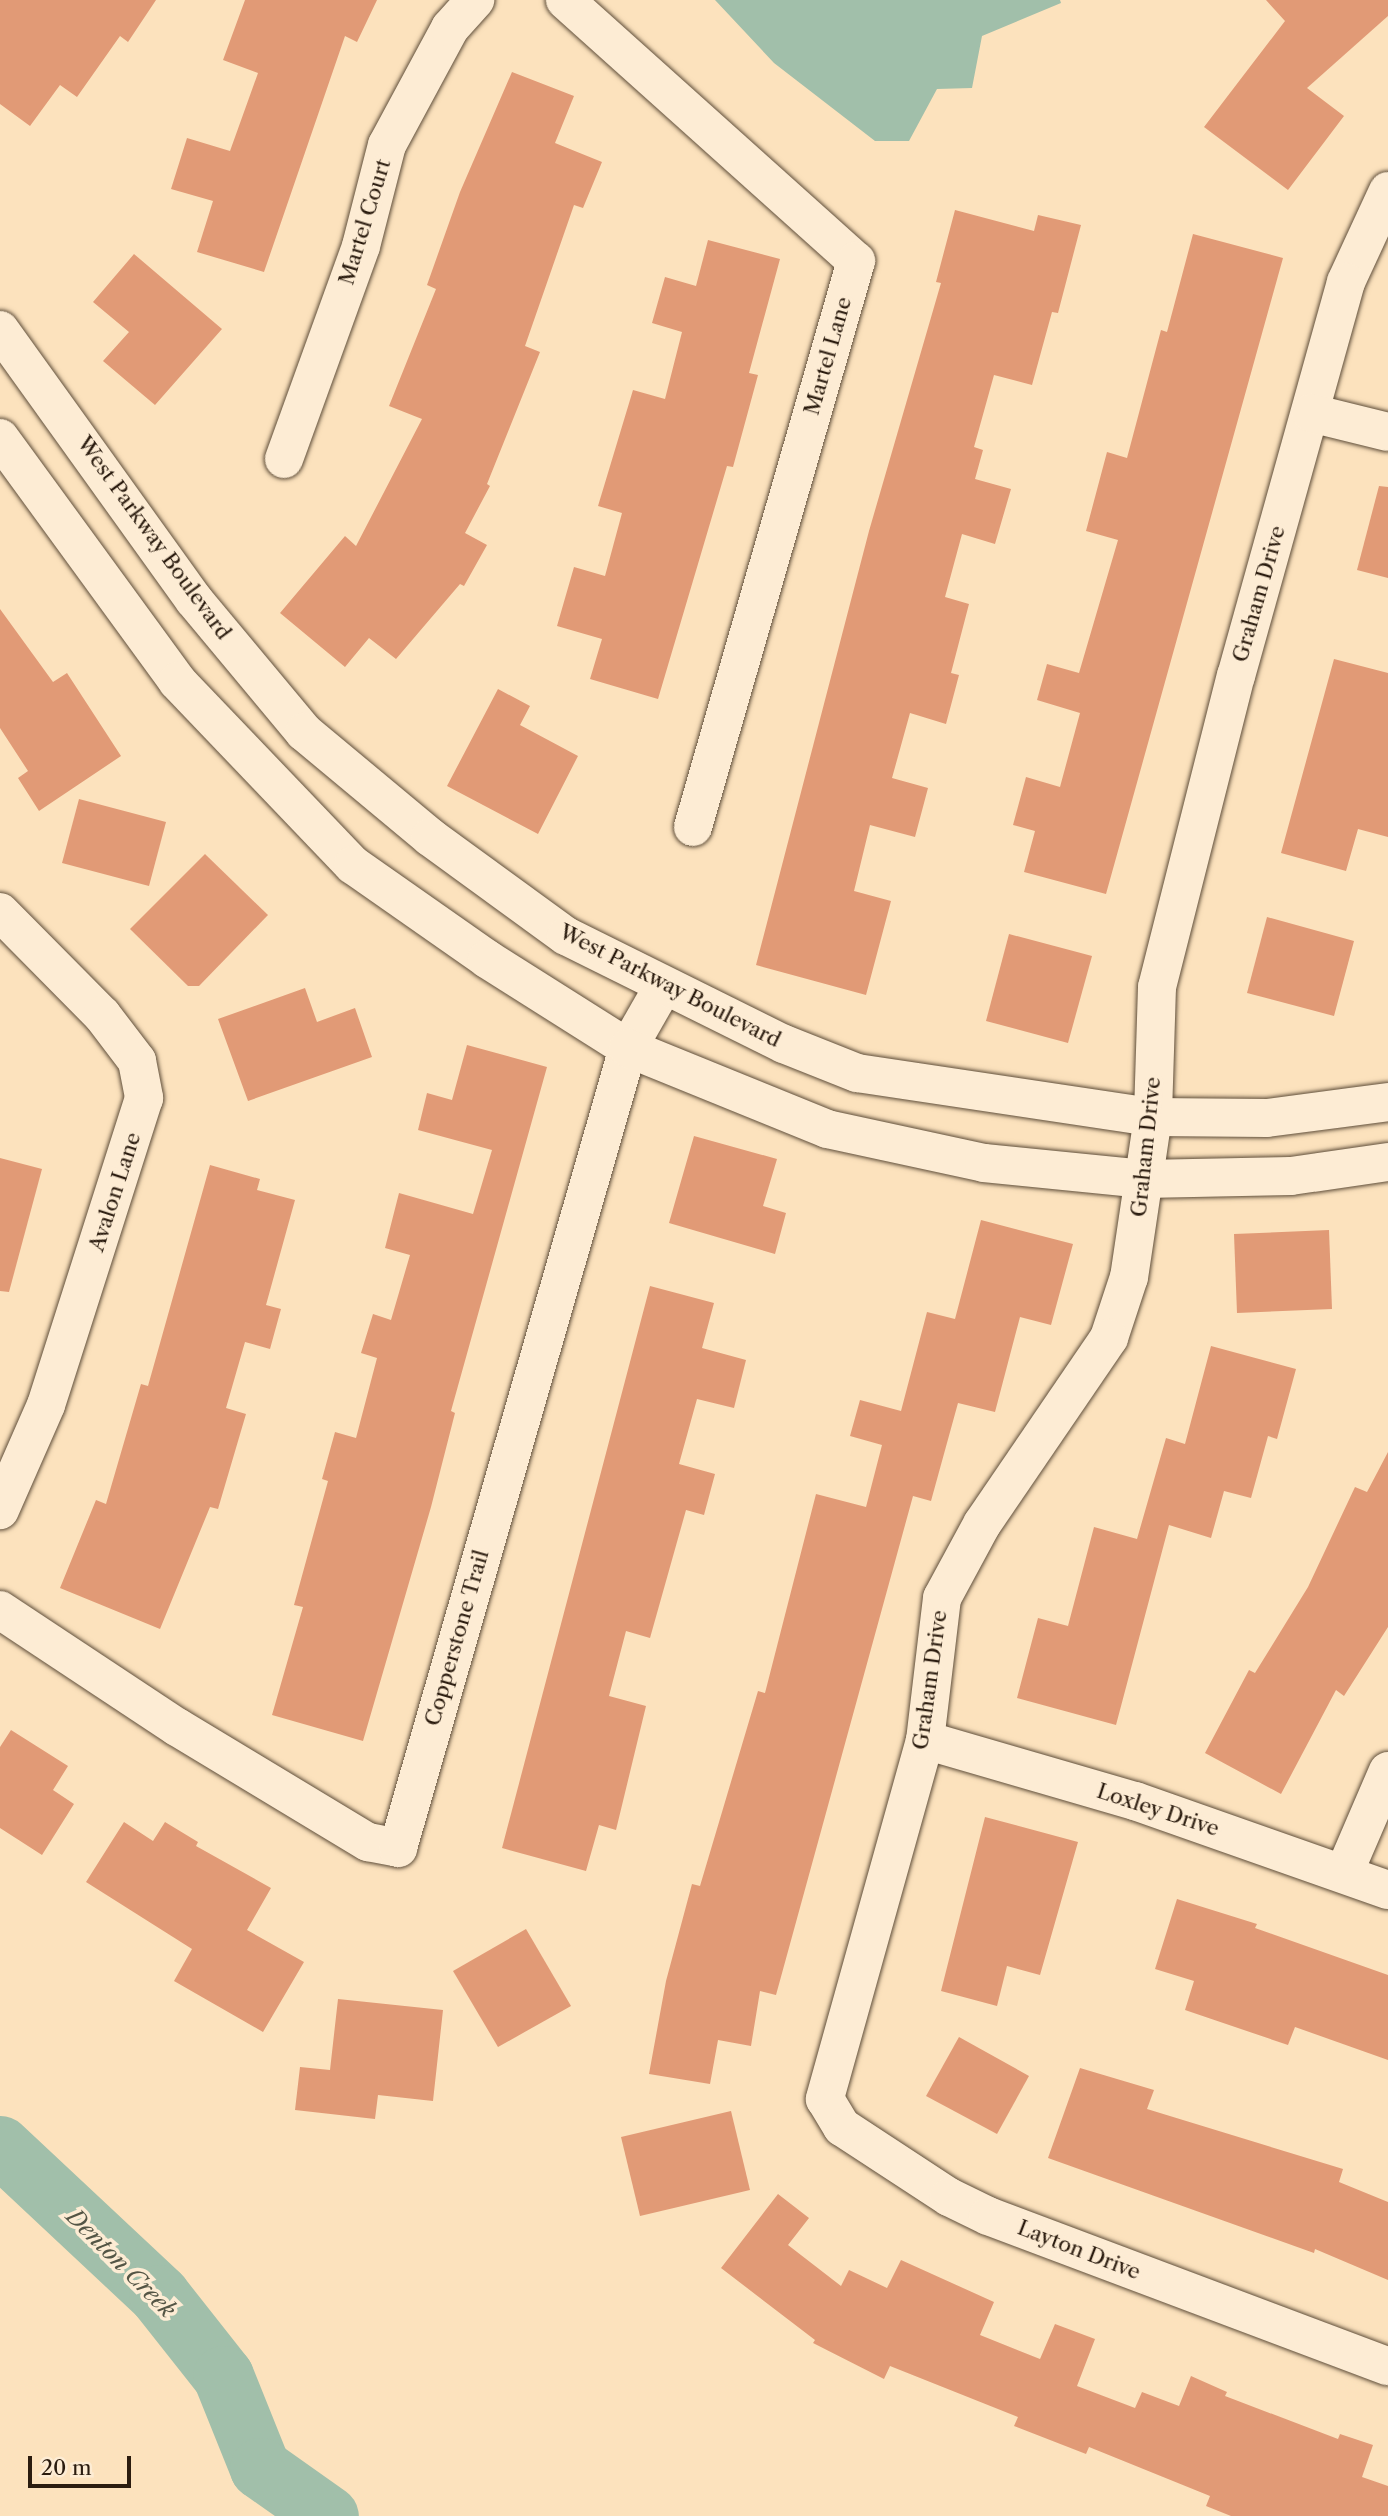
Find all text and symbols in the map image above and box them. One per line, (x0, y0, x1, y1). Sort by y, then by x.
street label: Martel Court (334, 156, 396, 288)
street label: Martel Lane (799, 294, 857, 418)
street label: West Parkway Boulevard (71, 431, 237, 645)
street label: Graham Drive (1227, 523, 1291, 665)
street label: West Parkway Boulevard (555, 919, 785, 1053)
street label: Graham Drive (1126, 1076, 1166, 1218)
street label: Avalon Lane (84, 1129, 146, 1255)
street label: Copperstone Trail (420, 1547, 494, 1729)
street label: Graham Drive (908, 1609, 952, 1751)
street label: Loxley Drive (1093, 1778, 1223, 1842)
water label: Denton Creek (61, 2203, 181, 2323)
street label: Layton Drive (1014, 2215, 1144, 2285)
scale bar (32, 2442, 135, 2486)
text: 20 m (41, 2455, 92, 2480)

